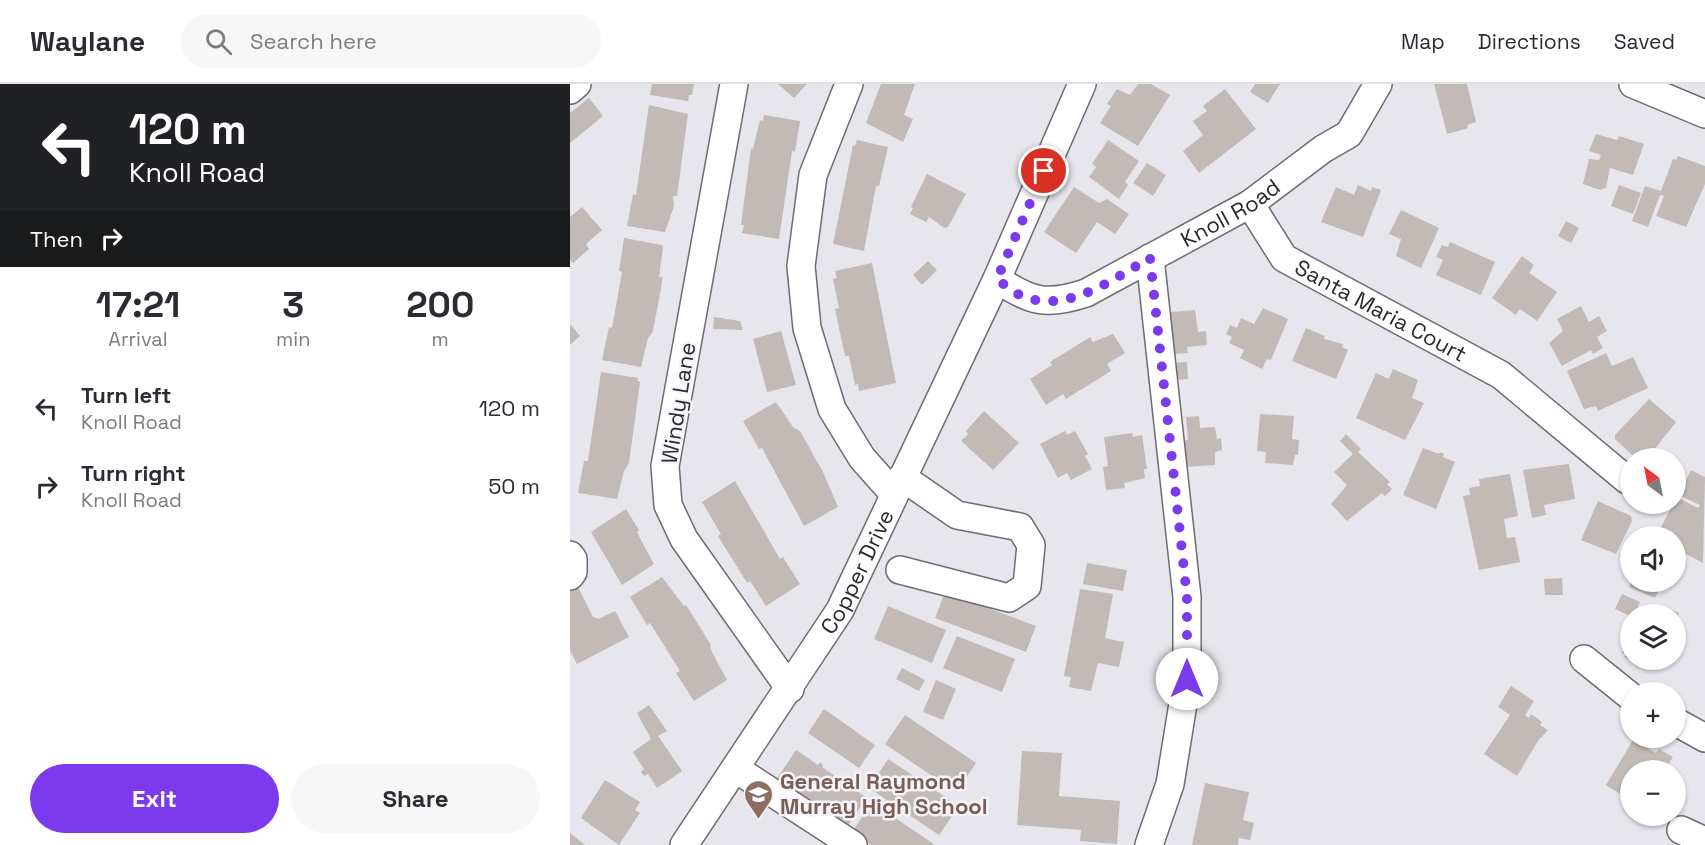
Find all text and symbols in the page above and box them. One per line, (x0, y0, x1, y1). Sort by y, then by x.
search box (181, 14, 601, 68)
text: Waylane (30, 23, 145, 59)
icon: search (202, 25, 235, 58)
text: Search here (250, 27, 377, 55)
text: Map (1401, 28, 1445, 55)
text: Directions (1478, 28, 1581, 55)
text: Saved (1614, 28, 1675, 55)
text: 120 m (129, 103, 247, 156)
icon: left (30, 108, 108, 186)
pin (1018, 145, 1069, 196)
icon: arrive (1027, 154, 1060, 187)
text: Knoll Road (129, 155, 265, 190)
street label: Knoll Road (1176, 172, 1286, 253)
icon: right (95, 222, 128, 255)
text: Then (30, 225, 83, 253)
street label: Santa Maria Court (1290, 253, 1472, 368)
text: 17:21 (96, 282, 180, 328)
text: 3 (282, 282, 304, 328)
text: 200 (406, 282, 474, 328)
text: Arrival (108, 326, 168, 352)
text: min (276, 326, 310, 352)
text: m (432, 326, 449, 352)
street label: Windy Lane (655, 340, 701, 466)
text: Turn left (81, 381, 171, 409)
icon: left (30, 392, 63, 425)
text: 120 m (479, 394, 540, 422)
text: Knoll Road (81, 409, 182, 435)
north arrow (1620, 448, 1686, 514)
map controls (1620, 448, 1686, 826)
text: Turn right (81, 459, 186, 487)
icon: right (30, 470, 63, 503)
text: 50 m (488, 472, 540, 500)
text: Knoll Road (81, 487, 182, 513)
street label: Copper Drive (814, 505, 900, 639)
button: sound (1620, 526, 1686, 592)
button: layers (1620, 604, 1686, 670)
position arrow (1155, 647, 1219, 711)
button: + (1620, 682, 1686, 748)
button: − (1620, 760, 1686, 826)
button: Exit (30, 764, 279, 833)
button: Share (291, 764, 540, 833)
place label: General Raymond Murray High School (780, 767, 988, 820)
school or university icon: General Raymond Murray High School (743, 778, 775, 820)

